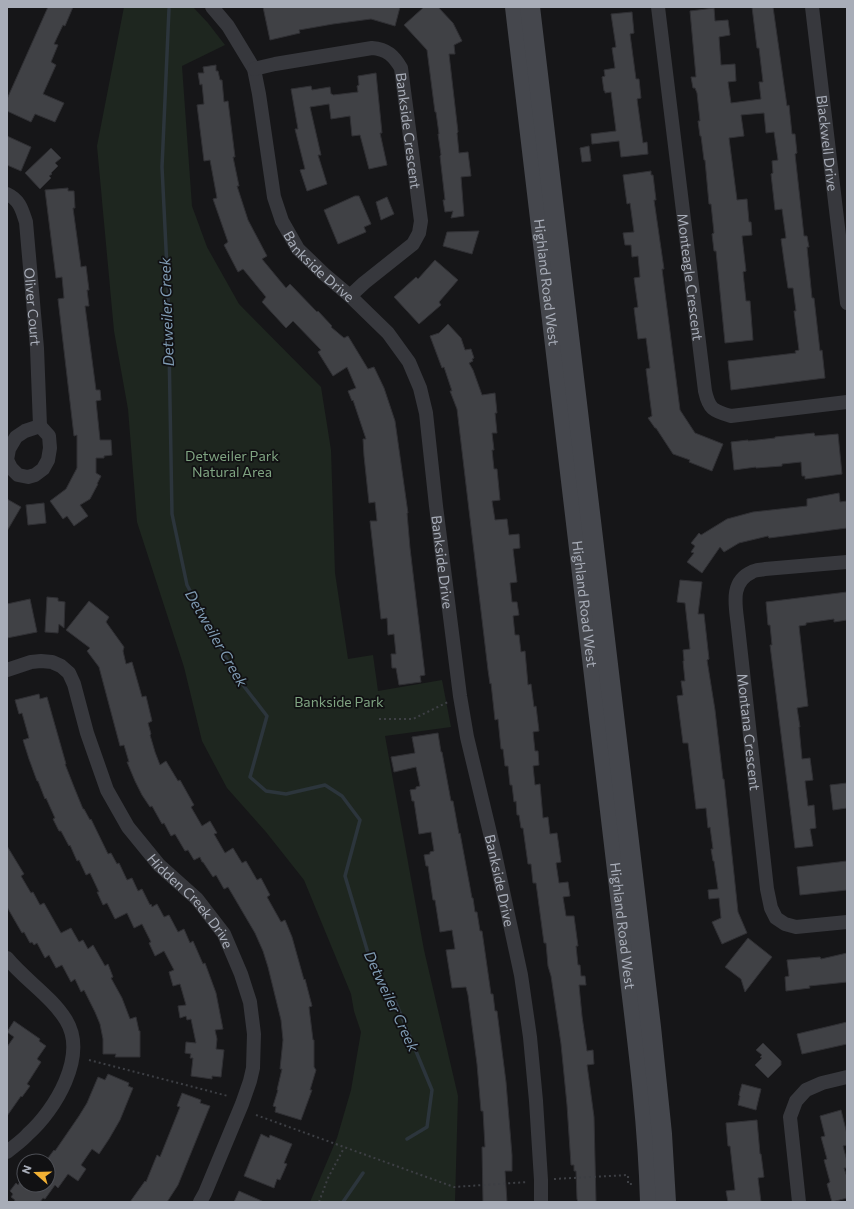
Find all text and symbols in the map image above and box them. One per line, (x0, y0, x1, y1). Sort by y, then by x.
street label: Bankside Crescent (393, 71, 425, 190)
street label: Blackwell Drive (814, 94, 842, 192)
street label: Monteagle Crescent (675, 212, 707, 342)
street label: Highland Road West (532, 218, 563, 347)
street label: Bankside Drive (281, 227, 358, 305)
water label: Detweiler Creek (155, 256, 177, 367)
street label: Oliver Court (22, 267, 45, 347)
park label: Detweiler Park Natural Area (185, 447, 279, 480)
street label: Bankside Drive (429, 514, 457, 610)
street label: Highland Road West (570, 539, 602, 668)
water label: Detweiler Creek (182, 586, 253, 691)
street label: Montana Crescent (735, 672, 765, 792)
park label: Bankside Park (294, 693, 384, 710)
street label: Bankside Drive (482, 833, 519, 928)
street label: Hidden Creek Drive (144, 850, 237, 950)
street label: Highland Road West (608, 861, 640, 990)
water label: Detweiler Creek (361, 948, 424, 1055)
north arrow (16, 1153, 56, 1193)
text: N (19, 1163, 34, 1176)

